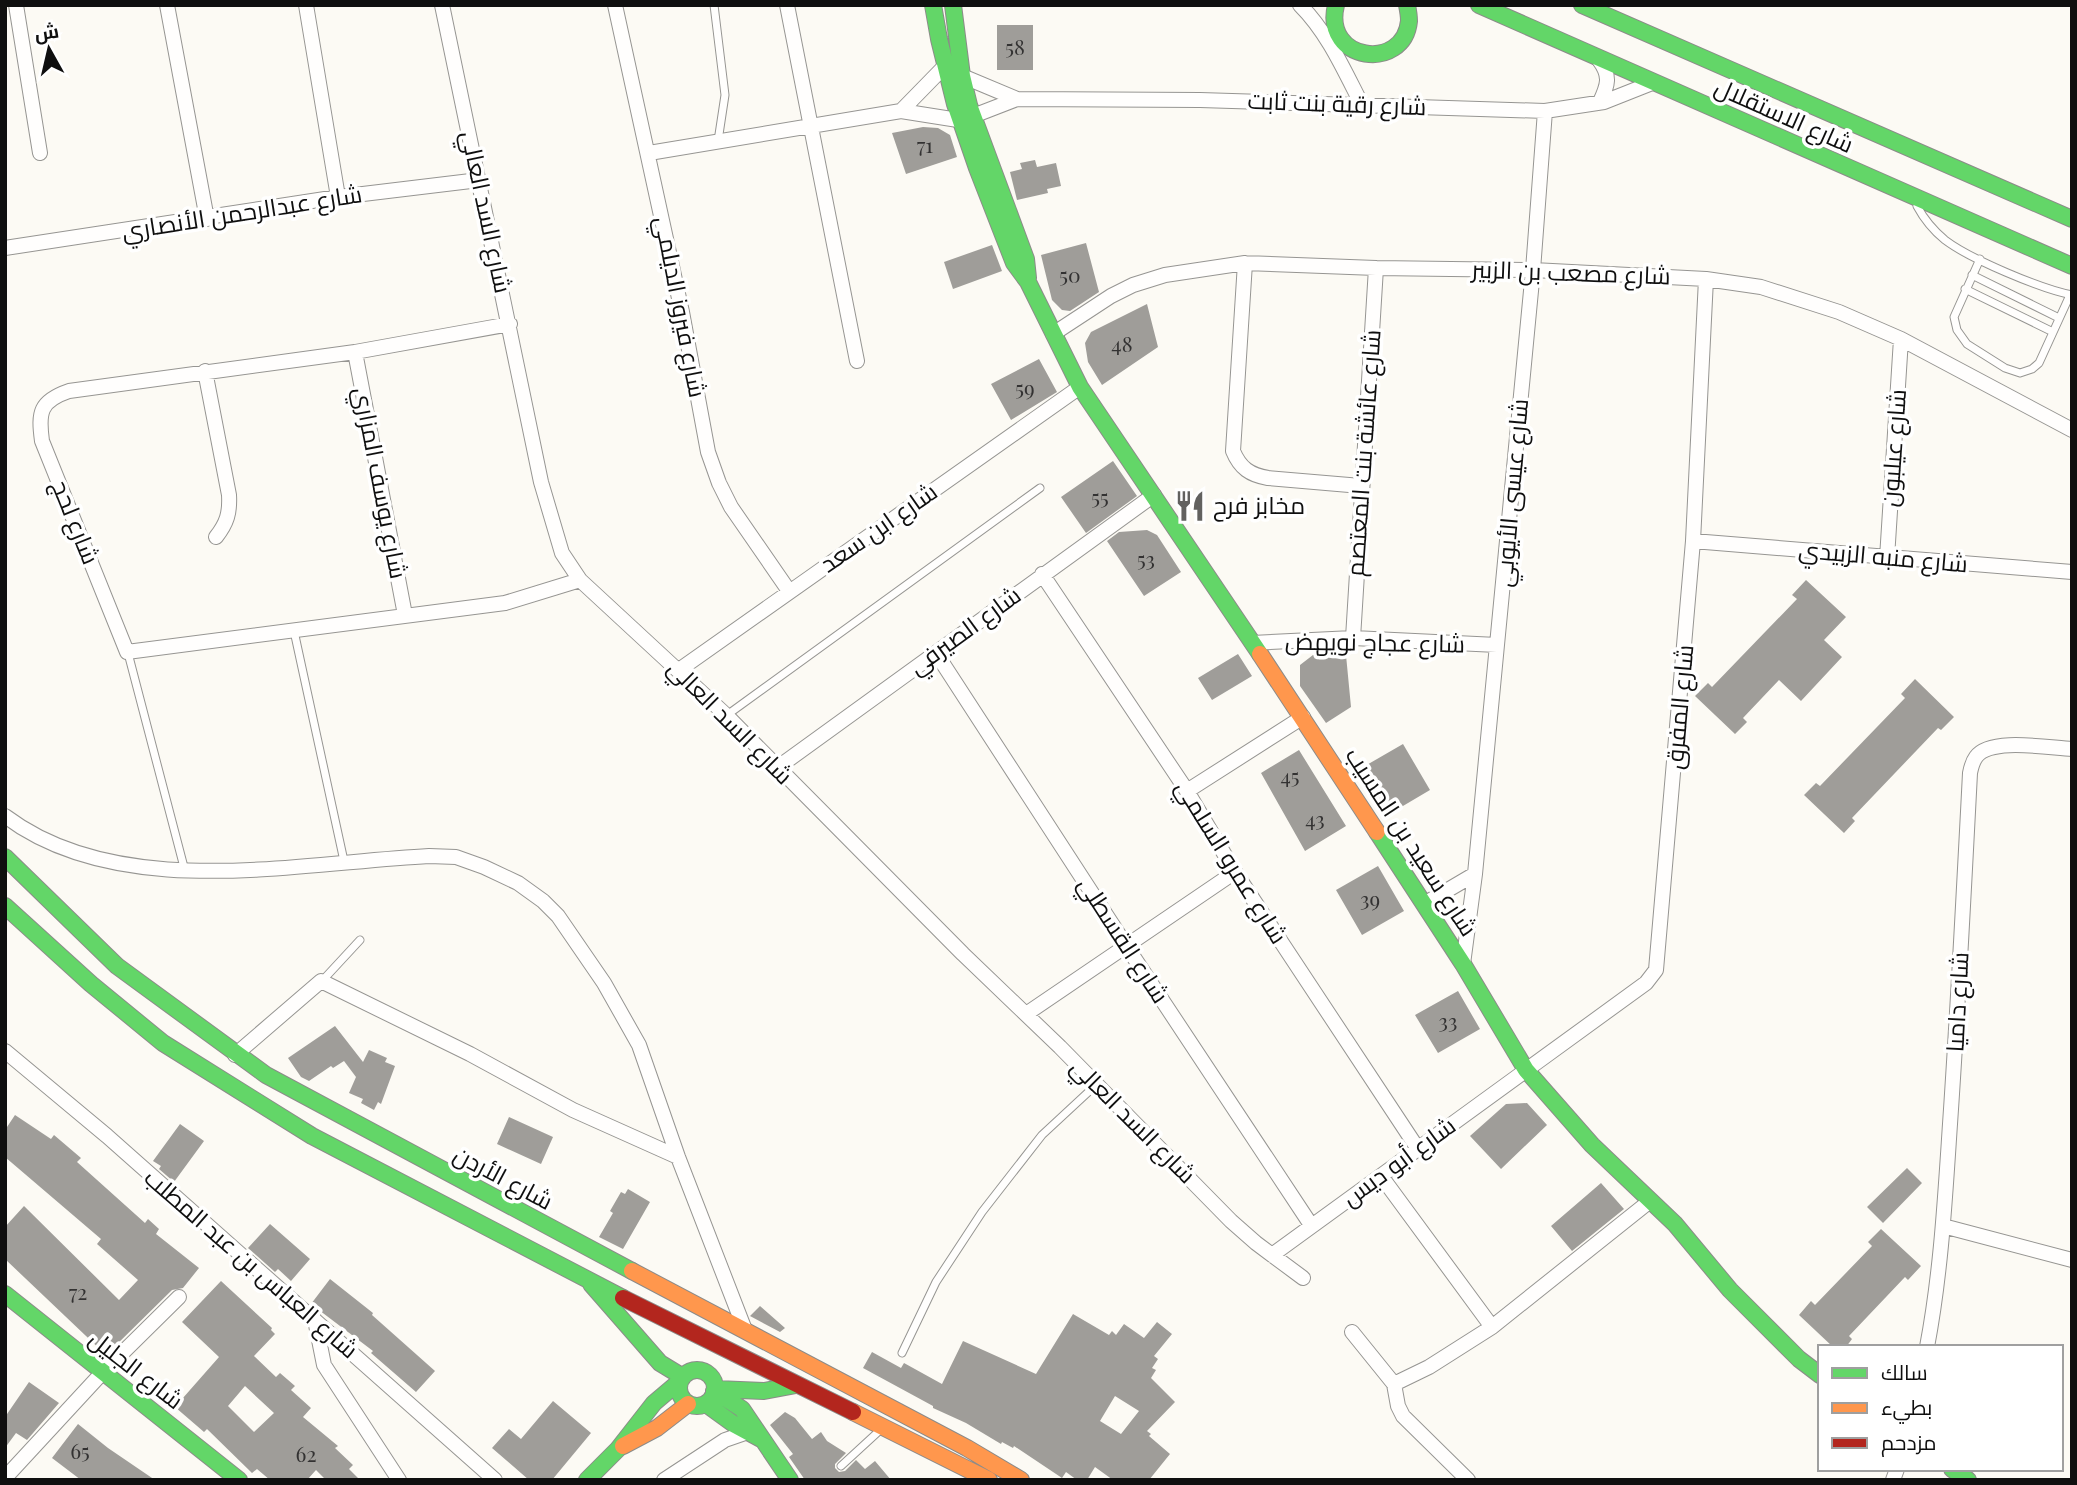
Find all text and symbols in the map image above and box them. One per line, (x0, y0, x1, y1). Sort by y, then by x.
north arrow (14, 14, 84, 84)
text: ش (33, 17, 60, 46)
house number: 58 (1005, 32, 1025, 60)
street label: شارع الاستقلال (1710, 69, 1859, 161)
street label: شارع رقية بنت ثابت (1247, 83, 1427, 123)
street label: شارع السد العالي (450, 128, 521, 297)
house number: 71 (917, 130, 933, 158)
street label: شارع عبدالرحمن الأنصاري (119, 176, 365, 250)
street label: شارع فيروز الديلمي (644, 213, 715, 401)
street label: شارع مصعب بن الزبير (1469, 251, 1671, 292)
house number: 50 (1059, 260, 1081, 288)
street label: شارع عائشة بنت المعتصم (1337, 328, 1389, 578)
house number: 48 (1111, 329, 1133, 357)
house number: 59 (1015, 373, 1035, 401)
street label: شارع يوسف المزاري (344, 384, 416, 582)
street label: شارع عيلبون (1872, 388, 1914, 508)
street label: شارع عيسى الأيوبي (1486, 397, 1539, 589)
street label: شارع لحج (44, 474, 108, 569)
street label: شارع ابن سعد (813, 474, 944, 580)
house number: 55 (1091, 482, 1109, 510)
place label: مخابز فرح (1213, 488, 1305, 522)
restaurant icon: مخابز فرح (1173, 489, 1207, 523)
street label: شارع منبه الزبيدي (1797, 532, 1969, 582)
house number: 53 (1137, 544, 1155, 572)
street label: شارع الصيرفي (901, 578, 1029, 685)
street label: شارع عجاج نويهض (1285, 623, 1465, 661)
street label: شارع المفرق (1657, 643, 1701, 771)
street label: شارع السد العالي (658, 651, 801, 794)
street label: شارع سعيد بن المسيب (1338, 740, 1486, 943)
house number: 45 (1280, 761, 1300, 789)
street label: شارع عمرو السلمي (1165, 773, 1296, 952)
house number: 43 (1305, 804, 1325, 832)
street label: شارع القسطلي (1068, 870, 1178, 1011)
house number: 39 (1360, 884, 1380, 912)
street label: شارع داميا (1937, 951, 1977, 1053)
house number: 33 (1439, 1006, 1457, 1034)
street label: شارع السد العالي (1061, 1050, 1204, 1193)
street label: شارع أبو ديس (1335, 1108, 1462, 1214)
street label: شارع الأردن (448, 1137, 559, 1218)
street label: شارع العباس بن عبد المطلب (137, 1161, 366, 1366)
house number: 72 (69, 1277, 87, 1305)
street label: شارع الجليل (82, 1322, 191, 1417)
legend (1818, 1345, 2063, 1471)
text: سالك (1881, 1357, 1928, 1385)
text: بطيء (1881, 1392, 1932, 1424)
text: مزدحم (1881, 1427, 1936, 1457)
house number: 65 (70, 1436, 90, 1464)
house number: 62 (296, 1439, 316, 1467)

